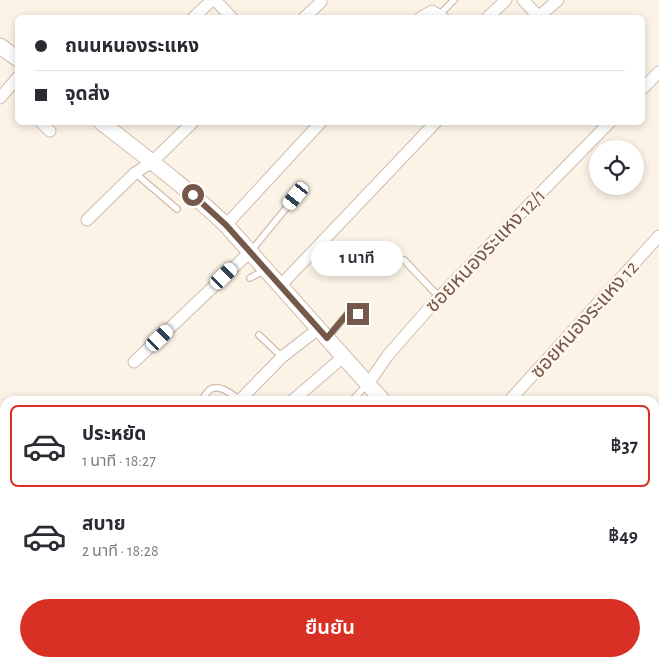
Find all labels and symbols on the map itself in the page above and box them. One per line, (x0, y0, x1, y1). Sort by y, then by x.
car (280, 180, 311, 212)
route start (182, 184, 204, 206)
street label: ซอยหนองระแหง 12/1 (422, 185, 550, 316)
callout: 1 นาที (312, 242, 404, 276)
street label: ซอยหนองระแหง 12 (527, 257, 642, 382)
car (207, 260, 240, 292)
route end (347, 303, 369, 325)
car (143, 322, 176, 354)

